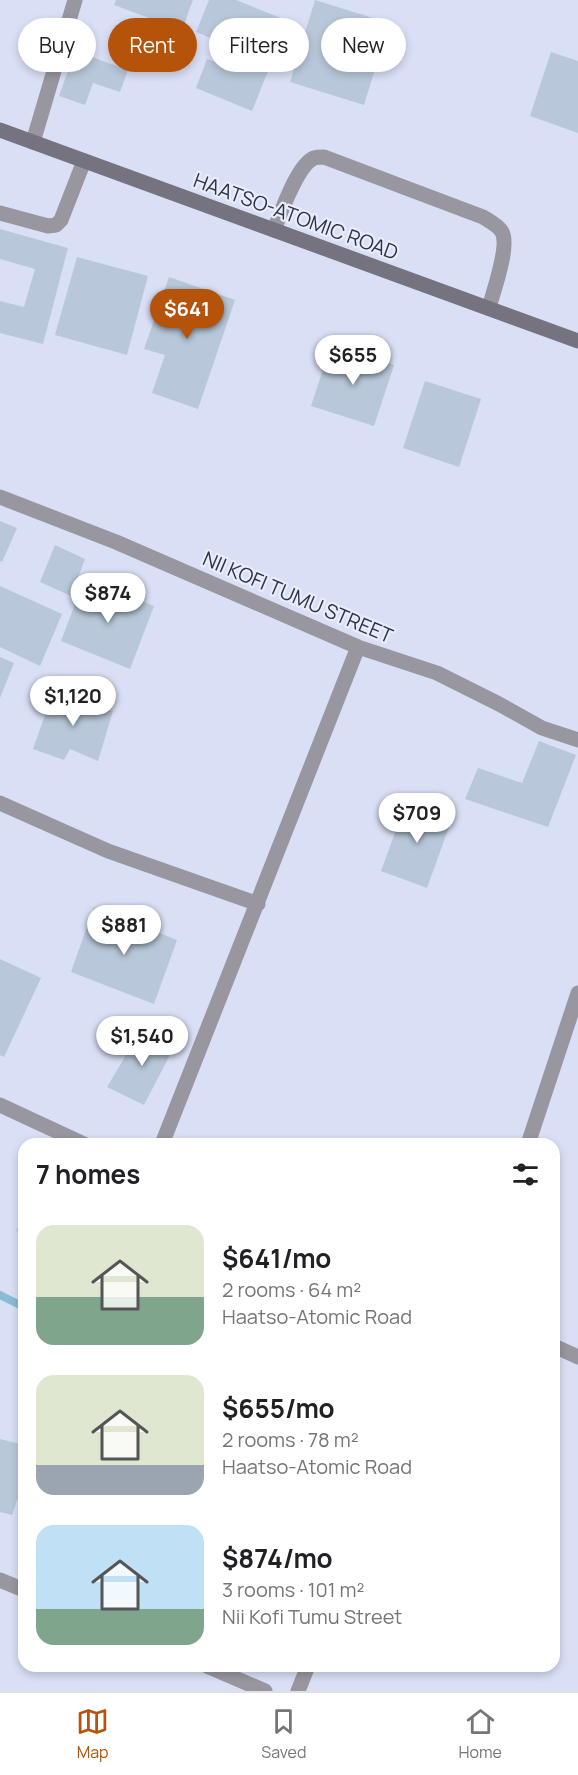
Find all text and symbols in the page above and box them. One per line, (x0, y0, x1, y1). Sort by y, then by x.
chip: Buy (18, 18, 96, 72)
chip: Rent (108, 18, 197, 72)
chip: Filters (209, 18, 309, 72)
chip: New (321, 18, 406, 72)
street label: HAATSO-ATOMIC ROAD (190, 166, 402, 266)
pin: $641 (151, 289, 223, 340)
text: $641 (164, 295, 210, 322)
pin: $655 (317, 335, 389, 386)
text: $655 (329, 341, 377, 368)
street label: NII KOFI TUMU STREET (199, 545, 397, 649)
pin: $874 (72, 573, 144, 624)
text: $874 (85, 579, 131, 606)
pin: $1,120 (24, 676, 122, 727)
text: $1,120 (44, 682, 102, 709)
pin: $709 (381, 793, 453, 844)
text: $709 (393, 799, 441, 826)
pin: $881 (88, 905, 160, 956)
text: $881 (101, 911, 147, 938)
pin: $1,540 (93, 1016, 191, 1067)
text: $1,540 (110, 1022, 174, 1049)
text: 7 homes (36, 1156, 140, 1192)
icon: filters (509, 1158, 542, 1191)
text: $641/mo (222, 1240, 331, 1276)
icon: home (84, 1249, 156, 1321)
text: 2 rooms · 64 m² (222, 1276, 361, 1303)
text: Haatso-Atomic Road (222, 1303, 412, 1330)
text: $655/mo (222, 1390, 335, 1426)
icon: home (84, 1399, 156, 1471)
text: 2 rooms · 78 m² (222, 1426, 359, 1453)
text: Haatso-Atomic Road (222, 1453, 412, 1480)
text: $874/mo (222, 1540, 333, 1576)
icon: home (84, 1549, 156, 1621)
text: 3 rooms · 101 m² (222, 1576, 364, 1603)
text: Nii Kofi Tumu Street (222, 1603, 402, 1630)
tab: Map (76, 1705, 109, 1763)
tab: Saved (261, 1705, 306, 1763)
tab: Home (459, 1705, 502, 1763)

